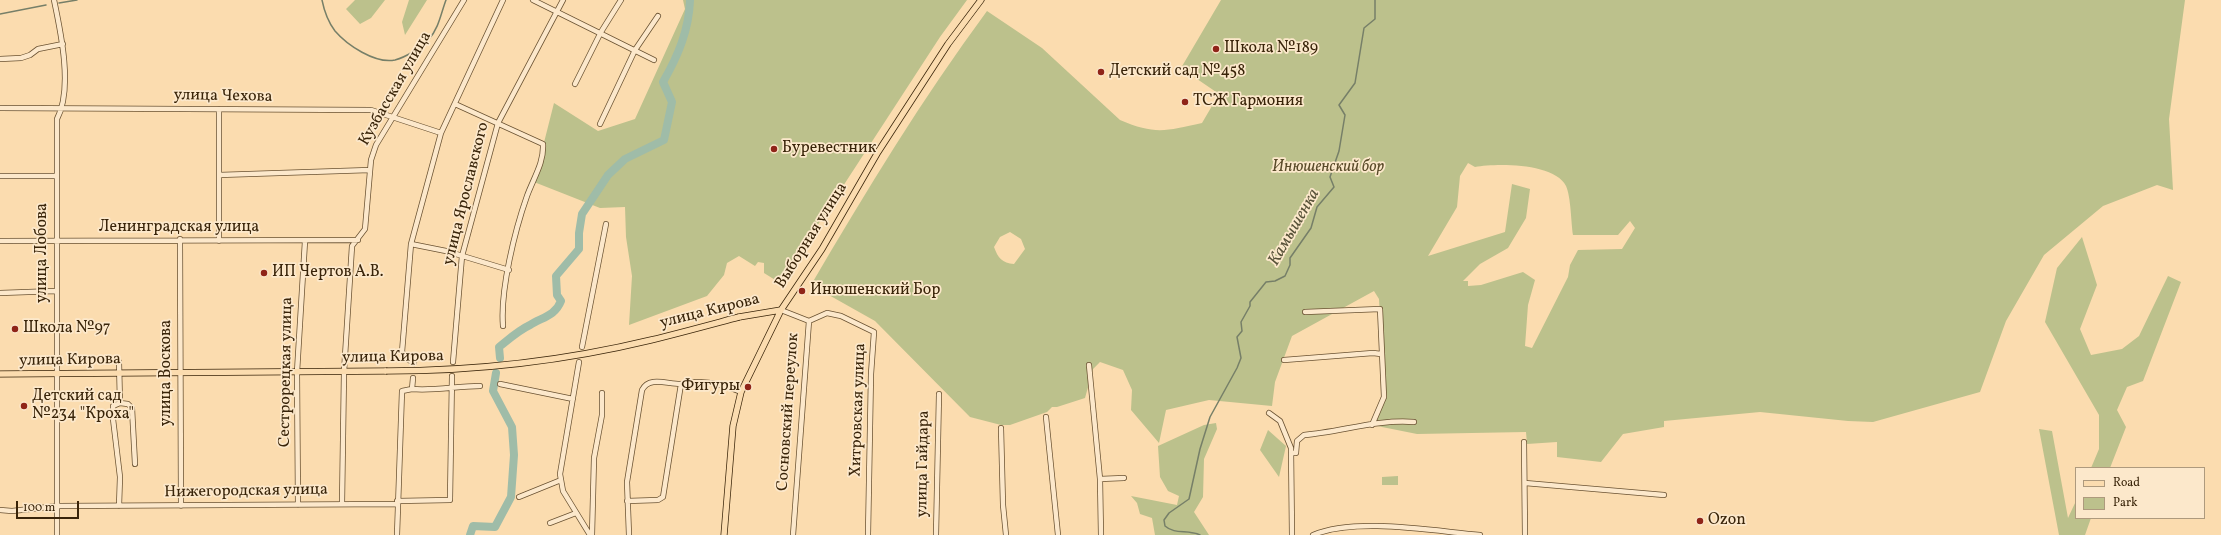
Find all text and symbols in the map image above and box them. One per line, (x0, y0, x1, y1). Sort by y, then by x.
street label: Кузбасская улица (356, 29, 436, 149)
place label: Школа №189 (1224, 39, 1318, 59)
marker: Школа №189 (1211, 44, 1221, 54)
place label: Детский сад №458 (1109, 62, 1245, 82)
marker: Детский сад №458 (1096, 67, 1106, 77)
street label: улица Чехова (173, 87, 273, 107)
place label: ТСЖ Гармония (1193, 92, 1303, 112)
marker: ТСЖ Гармония (1180, 97, 1190, 107)
street label: улица Ярославского (440, 120, 494, 268)
place label: Буревестник (782, 139, 876, 159)
marker: Буревестник (769, 144, 779, 154)
park label: Инюшенский бор (1272, 158, 1384, 178)
street label: Выборная улица (772, 180, 852, 292)
water label: Камышенка (1265, 186, 1325, 270)
street label: улица Лобова (33, 203, 53, 303)
street label: Ленинградская улица (99, 218, 259, 238)
place label: ИП Чертов А.В. (272, 263, 384, 283)
marker: ИП Чертов А.В. (259, 268, 269, 278)
place label: Инюшенский Бор (810, 281, 940, 301)
marker: Инюшенский Бор (797, 286, 807, 296)
street label: улица Кирова (658, 290, 762, 334)
street label: Сестрорецкая улица (276, 297, 298, 447)
place label: Школа №97 (23, 319, 111, 339)
street label: улица Воскова (157, 320, 177, 426)
marker: Школа №97 (10, 324, 20, 334)
street label: Сосновский переулок (774, 332, 804, 492)
street label: Хитровская улица (847, 343, 871, 477)
street label: улица Кирова (342, 348, 444, 368)
street label: улица Кирова (19, 351, 121, 371)
place label: Фигуры (681, 377, 740, 397)
marker: Фигуры (743, 382, 753, 392)
place label: Детский сад №234 "Кроха" (32, 387, 134, 425)
marker: Детский сад №234 "Кроха" (19, 401, 29, 411)
street label: улица Гайдара (913, 410, 935, 518)
legend (2075, 467, 2205, 519)
text: Road (2113, 475, 2140, 491)
street label: Нижегородская улица (164, 481, 328, 503)
scale bar (18, 493, 81, 519)
text: Park (2113, 495, 2138, 511)
text: 100 m (23, 500, 55, 516)
place label: Ozon (1708, 511, 1746, 531)
marker: Ozon (1695, 516, 1705, 526)

